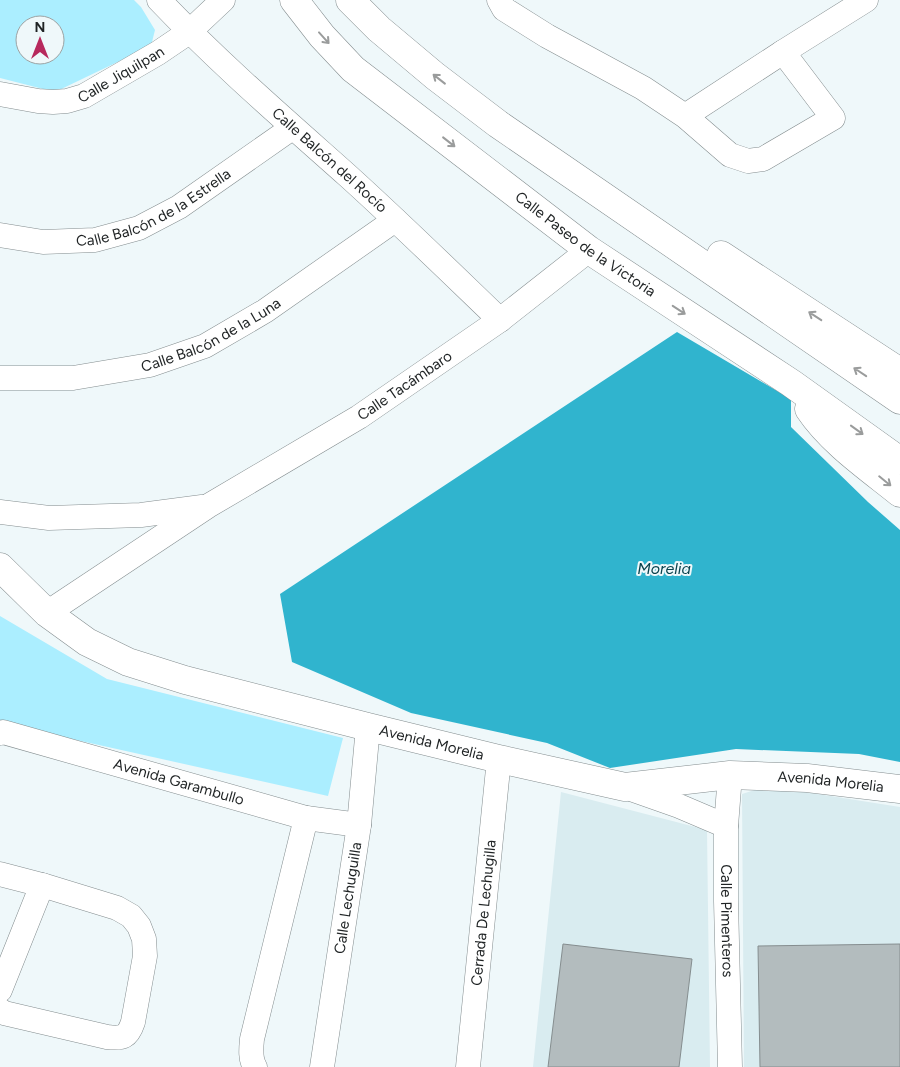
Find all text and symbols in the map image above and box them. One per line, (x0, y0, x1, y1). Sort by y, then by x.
north arrow (15, 15, 65, 65)
text: N (35, 19, 45, 36)
one-way arrow (319, 32, 330, 45)
street label: Calle Jiquilpan (76, 42, 168, 106)
one-way arrow (433, 74, 446, 85)
street label: Calle Balcón del Rocío (268, 104, 391, 217)
one-way arrow (442, 137, 455, 148)
street label: Calle Balcón de la Estrella (76, 165, 234, 250)
street label: Calle Paseo de la Victoria (512, 188, 659, 300)
street label: Calle Balcón de la Luna (140, 294, 284, 375)
one-way arrow (672, 305, 686, 315)
one-way arrow (809, 311, 823, 321)
street label: Calle Tacámbaro (354, 347, 456, 424)
one-way arrow (853, 367, 867, 377)
one-way arrow (850, 425, 864, 435)
one-way arrow (878, 475, 891, 486)
water label: Morelia (637, 559, 691, 578)
street label: Avenida Morelia (378, 721, 486, 764)
street label: Avenida Garambullo (112, 755, 247, 809)
street label: Avenida Morelia (777, 768, 885, 796)
street label: Cerrada De Lechugilla (467, 839, 500, 987)
street label: Calle Lechuguilla (330, 841, 365, 955)
street label: Calle Pimenteros (717, 864, 737, 978)

